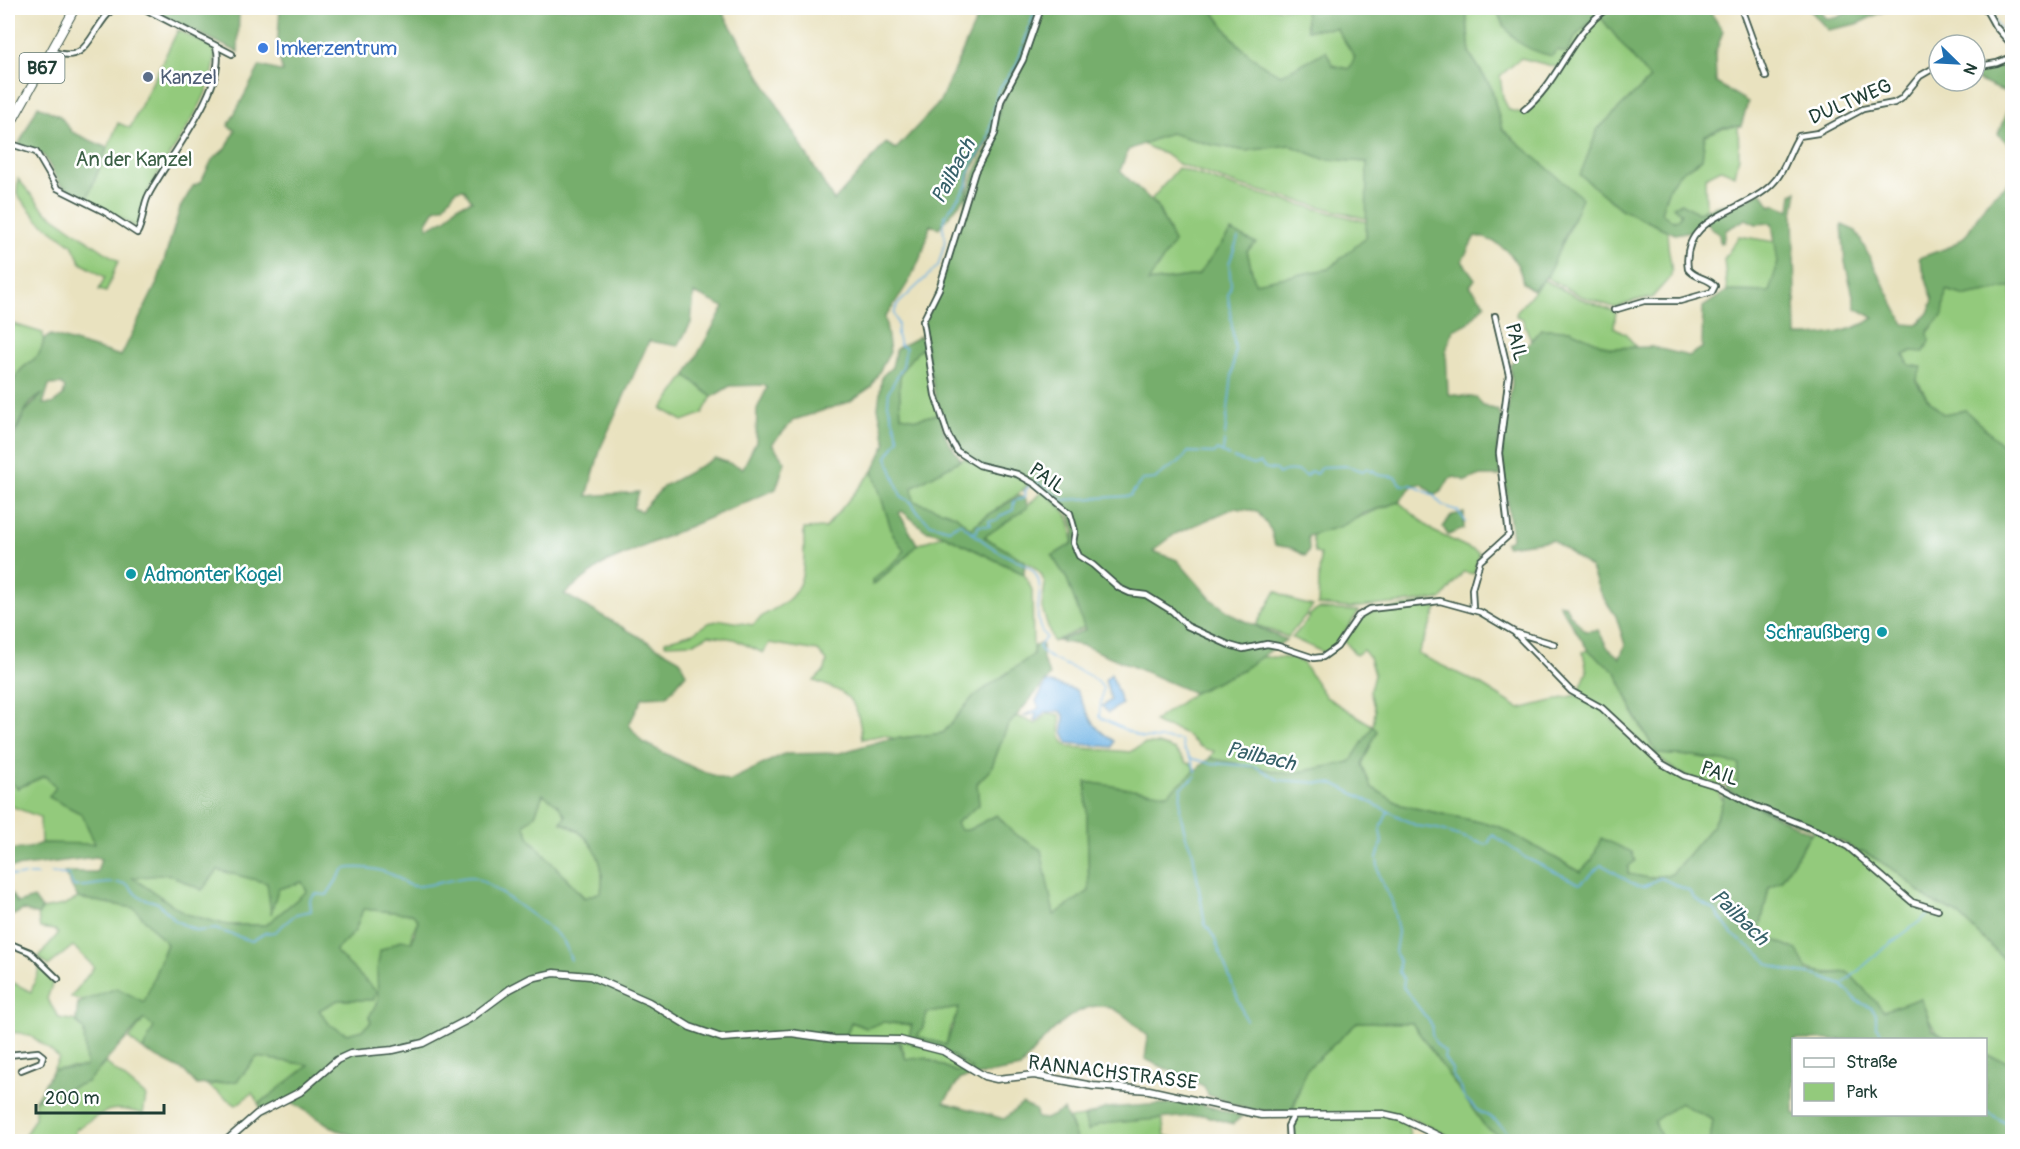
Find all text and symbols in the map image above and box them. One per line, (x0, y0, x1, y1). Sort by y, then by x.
north arrow (1927, 33, 1987, 93)
place label: Imkerzentrum (275, 36, 397, 61)
marker: Imkerzentrum (256, 41, 270, 55)
road number: B67 (20, 53, 64, 83)
text: N (1958, 60, 1981, 78)
place label: Kanzel (160, 65, 217, 90)
marker: Kanzel (141, 70, 155, 84)
street label: DULTWEG (1805, 73, 1895, 130)
water label: Pailbach (925, 133, 982, 208)
park label: An der Kanzel (75, 147, 193, 172)
street label: PAIL (1500, 320, 1533, 364)
street label: PAIL (1025, 457, 1071, 500)
place label: Admonter Kogel (143, 562, 282, 587)
marker: Admonter Kogel (124, 567, 138, 581)
place label: Schraußberg (1765, 620, 1870, 645)
marker: Schraußberg (1875, 625, 1889, 639)
water label: Pailbach (1224, 735, 1299, 778)
street label: PAIL (1697, 755, 1742, 792)
water label: Pailbach (1705, 883, 1775, 952)
legend (1792, 1038, 1987, 1116)
street label: RANNACHSTRASSE (1027, 1050, 1199, 1095)
text: Straße (1846, 1051, 1897, 1074)
scale bar (36, 1077, 164, 1115)
text: Park (1846, 1081, 1878, 1104)
text: 200 m (45, 1087, 100, 1110)

